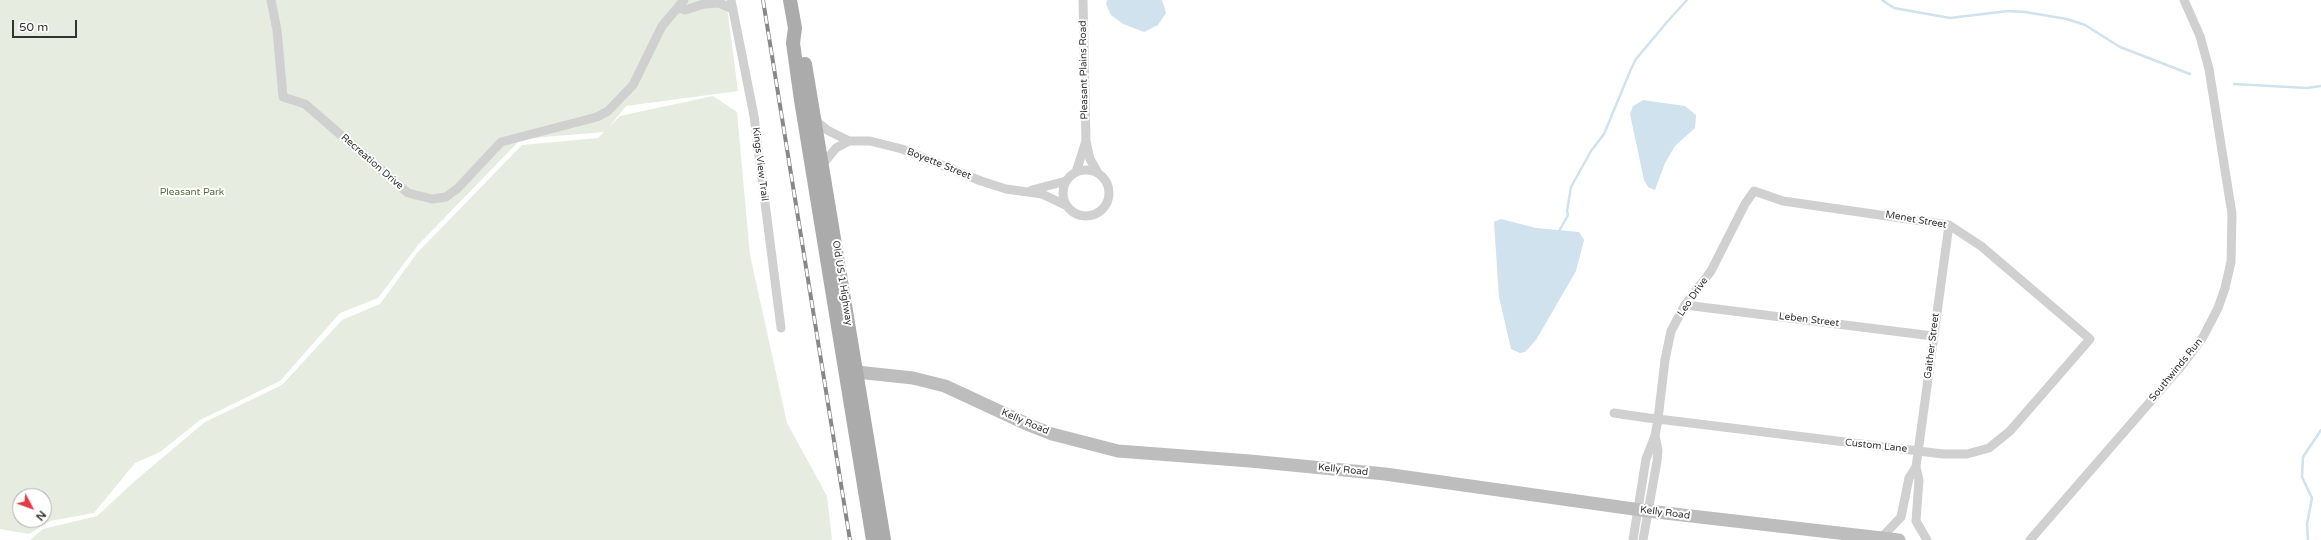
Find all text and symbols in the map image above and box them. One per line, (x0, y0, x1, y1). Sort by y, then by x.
scale bar (14, 12, 79, 38)
text: 50 m (19, 20, 48, 34)
street label: Pleasant Plains Road (1077, 20, 1091, 120)
street label: Kings View Trail (750, 126, 770, 202)
street label: Recreation Drive (338, 132, 406, 192)
street label: Boyette Street (905, 146, 973, 182)
park label: Pleasant Park (160, 186, 224, 198)
street label: Menet Street (1884, 209, 1948, 231)
street label: Old US 1 Highway (829, 240, 855, 326)
street label: Leo Drive (1675, 275, 1711, 319)
street label: Leben Street (1778, 310, 1840, 330)
street label: Gaither Street (1922, 312, 1942, 380)
street label: Southwinds Run (2147, 336, 2205, 404)
street label: Kelly Road (999, 407, 1051, 437)
street label: Custom Lane (1844, 437, 1908, 455)
street label: Kelly Road (1317, 461, 1369, 479)
north arrow (12, 488, 52, 528)
street label: Kelly Road (1639, 504, 1691, 522)
text: N (33, 508, 48, 523)

